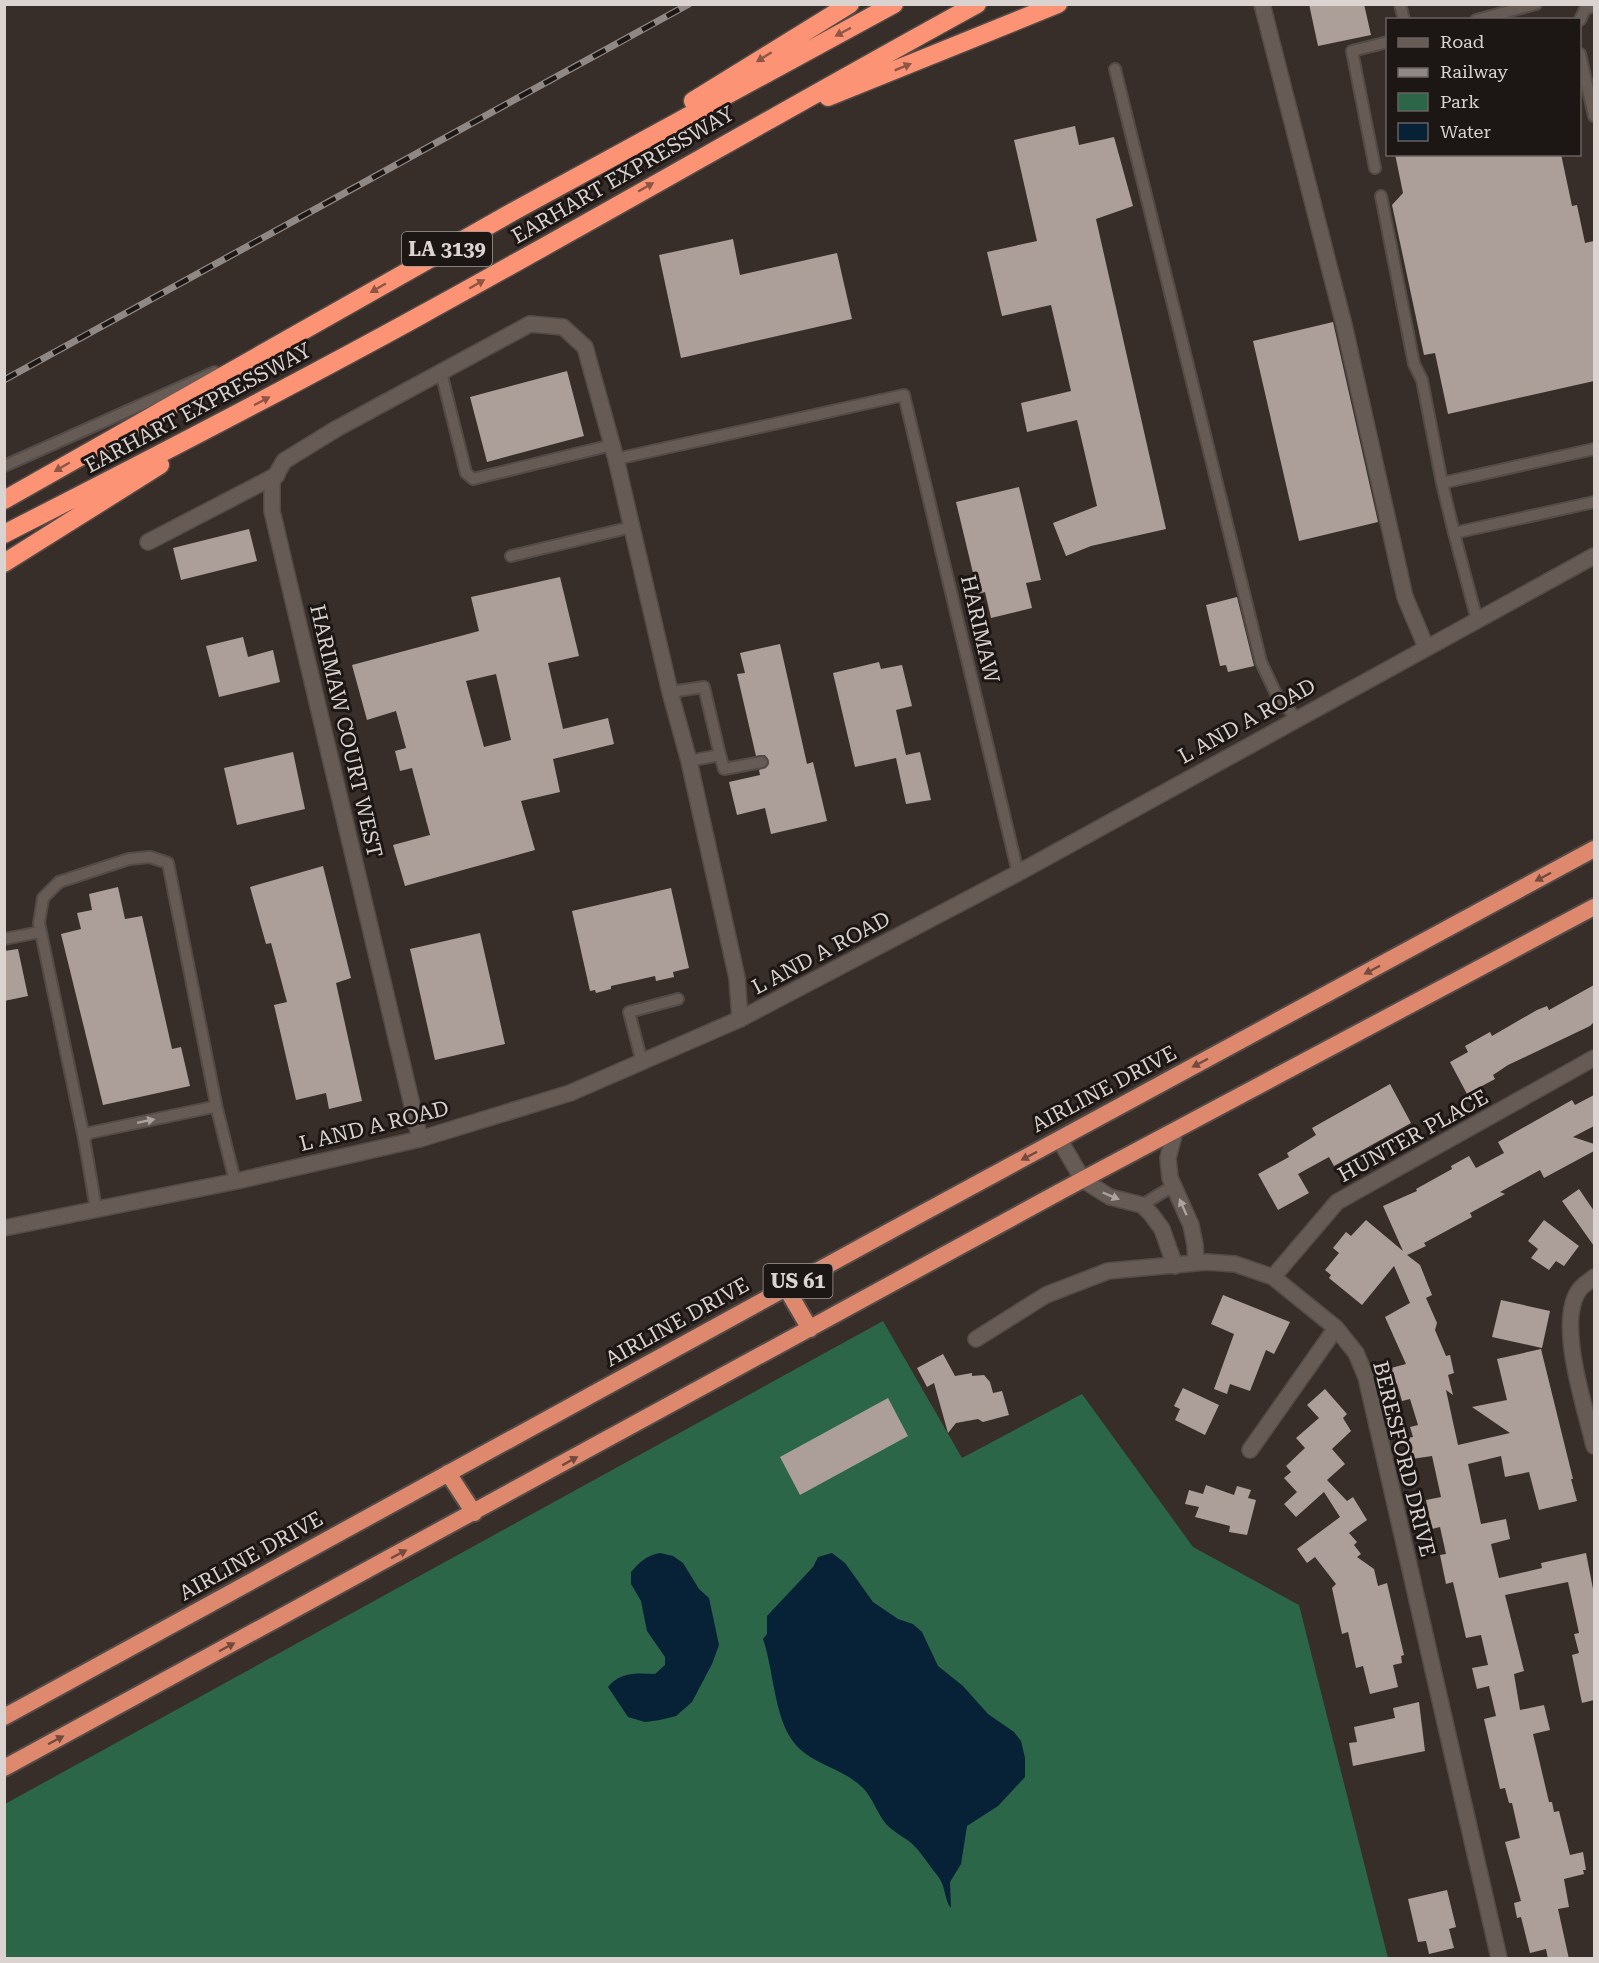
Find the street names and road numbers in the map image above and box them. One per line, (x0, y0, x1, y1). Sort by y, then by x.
street label: EARHART EXPRESSWAY (507, 101, 739, 249)
road number: LA 3139 (402, 232, 492, 266)
street label: EARHART EXPRESSWAY (81, 338, 316, 478)
street label: HARIMAW (956, 573, 1004, 686)
street label: HARIMAW COURT WEST (305, 602, 387, 860)
street label: L AND A ROAD (1174, 673, 1320, 769)
street label: L AND A ROAD (748, 906, 894, 1000)
street label: AIRLINE DRIVE (1028, 1041, 1180, 1137)
street label: HUNTER PLACE (1334, 1085, 1492, 1187)
street label: L AND A ROAD (297, 1096, 451, 1156)
road number: US 61 (764, 1264, 832, 1298)
street label: AIRLINE DRIVE (601, 1273, 753, 1371)
street label: BERESFORD DRIVE (1368, 1359, 1440, 1559)
street label: AIRLINE DRIVE (175, 1507, 327, 1605)

